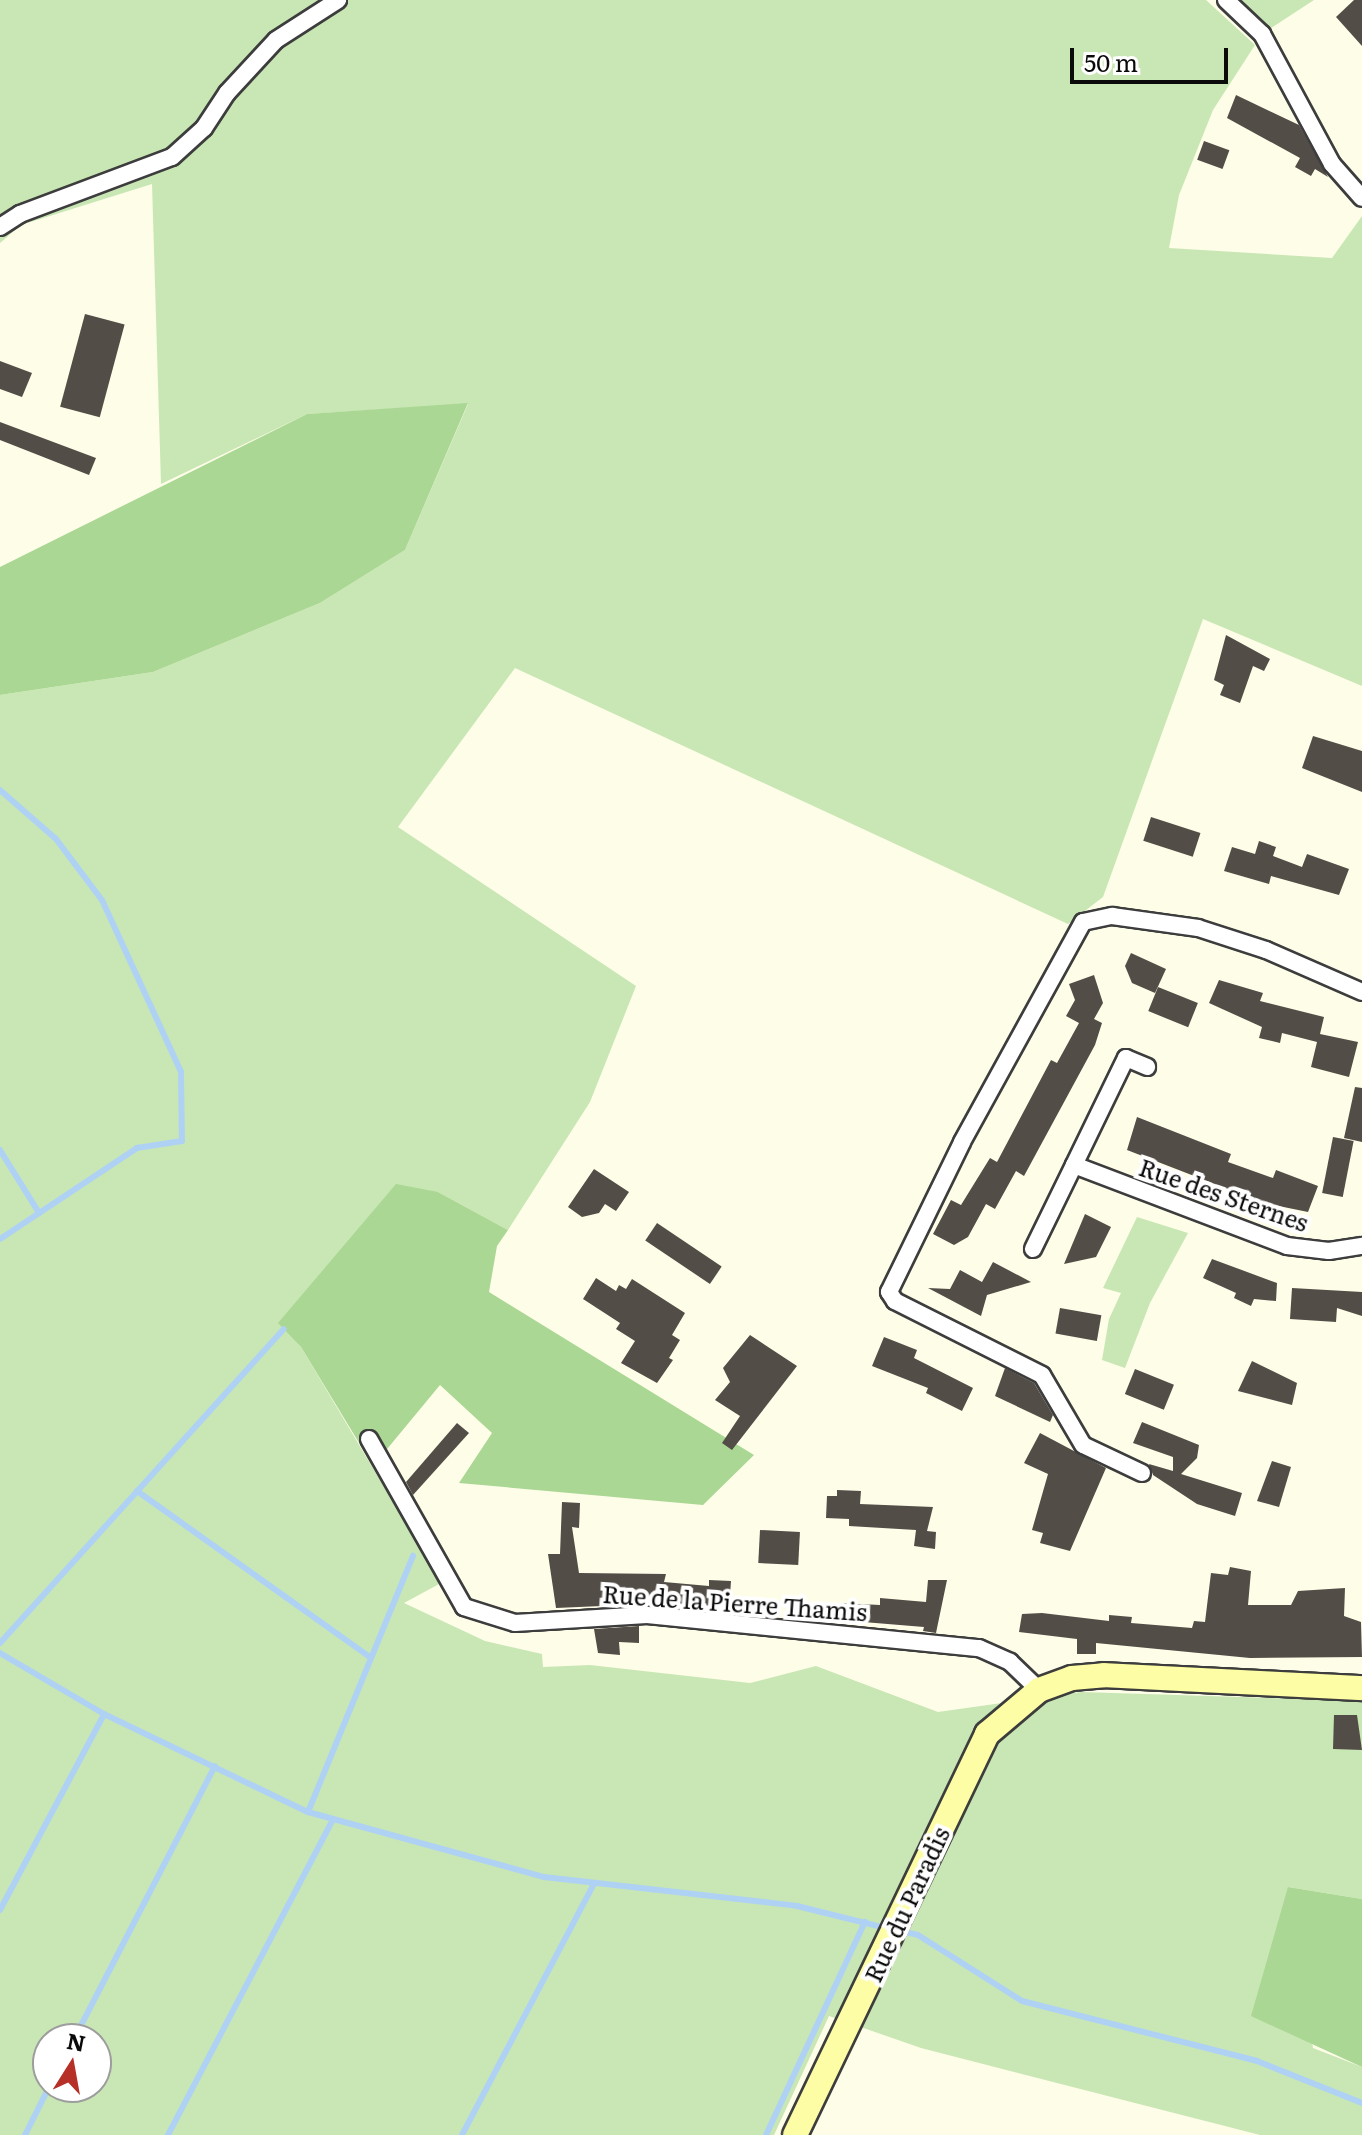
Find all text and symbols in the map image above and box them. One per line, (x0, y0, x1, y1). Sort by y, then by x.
scale bar (1074, 32, 1232, 82)
text: 50 m (1084, 44, 1138, 79)
street label: Rue des Sternes (1136, 1152, 1312, 1236)
street label: Rue de la Pierre Thamis (602, 1578, 868, 1626)
street label: Rue du Paradis (857, 1822, 955, 1986)
north arrow (32, 2023, 112, 2103)
text: N (64, 2023, 89, 2059)

